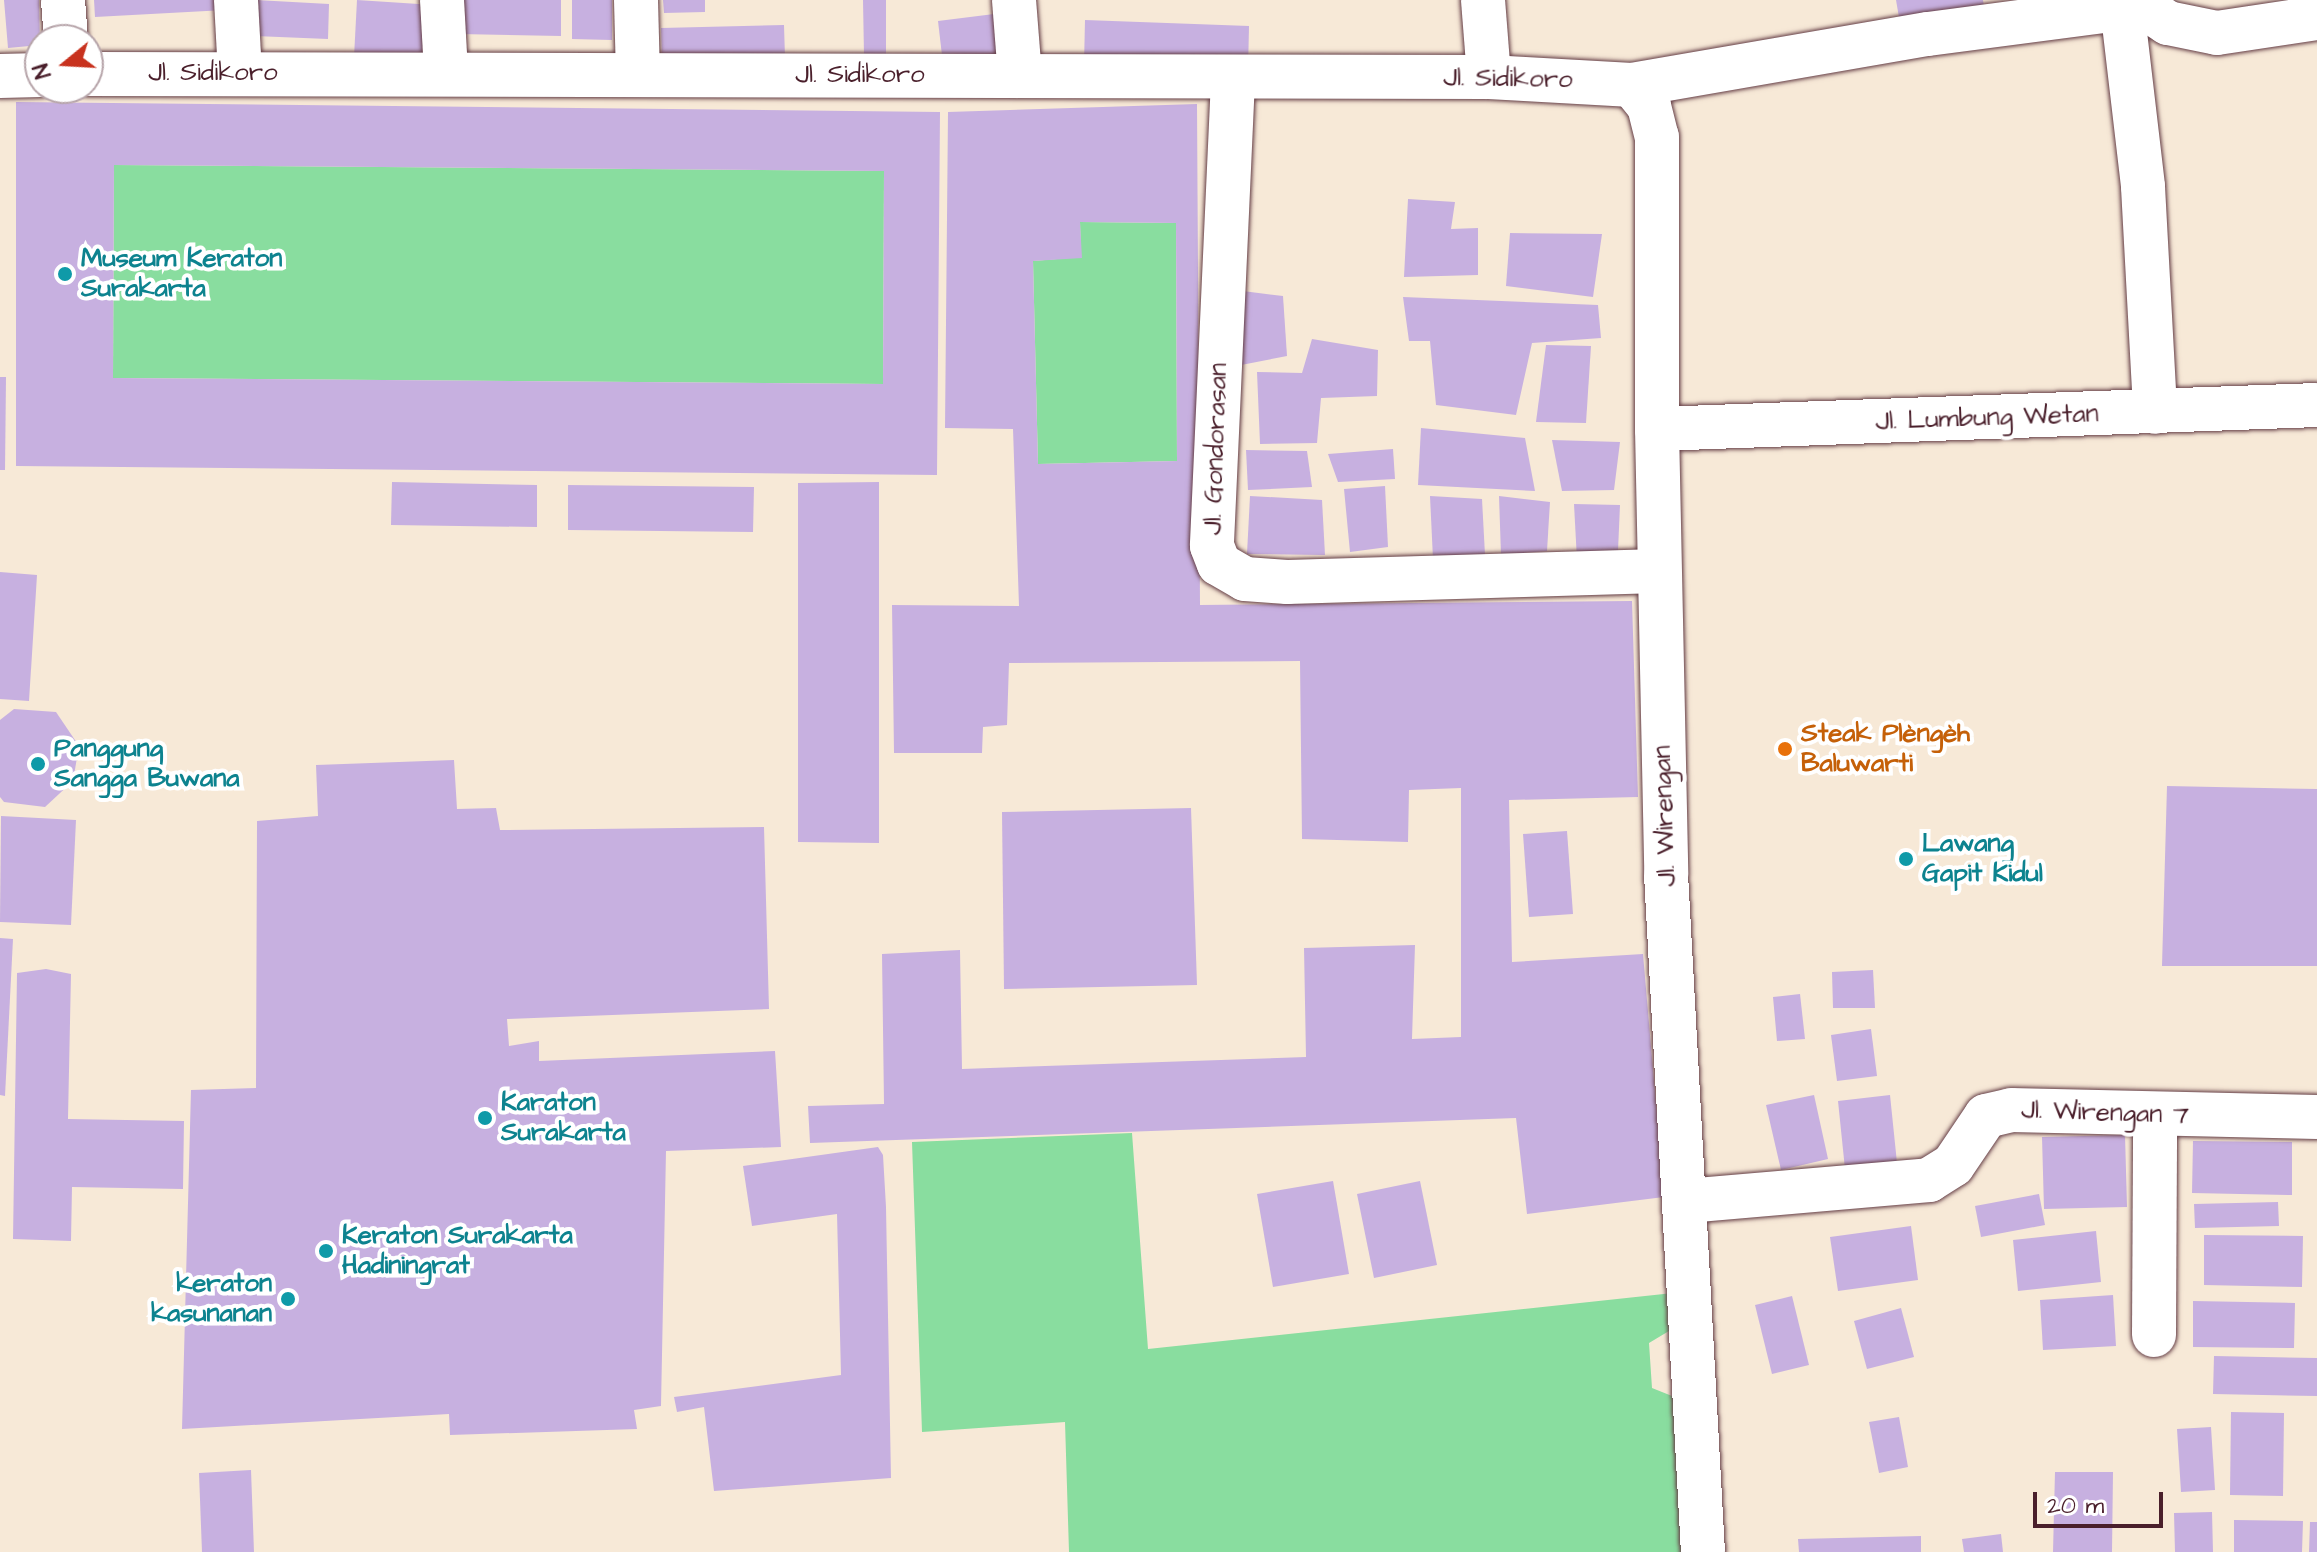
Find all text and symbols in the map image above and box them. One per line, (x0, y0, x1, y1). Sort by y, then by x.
north arrow (24, 24, 104, 104)
street label: Jl. Sidikoro (148, 57, 278, 89)
street label: Jl. Sidikoro (795, 59, 925, 91)
text: N (26, 60, 59, 82)
street label: Jl. Sidikoro (1443, 62, 1573, 96)
place label: Museum Keraton Surakarta (81, 243, 282, 304)
marker: Museum Keraton Surakarta (56, 265, 74, 283)
street label: Jl. Gondorasan (1197, 362, 1235, 536)
street label: Jl. Lumbung Wetan (1875, 399, 2099, 437)
place label: Steak Plèngèh Baluwarti (1801, 718, 1970, 780)
place label: Panggung Sangga Buwana (54, 733, 240, 794)
marker: Steak Plèngèh Baluwarti (1776, 740, 1794, 758)
street label: Jl. Wirengan (1647, 745, 1683, 887)
marker: Panggung Sangga Buwana (29, 755, 47, 773)
place label: Lawang Gapit Kidul (1922, 828, 2043, 890)
marker: Lawang Gapit Kidul (1897, 850, 1915, 868)
place label: Karaton Surakarta (501, 1087, 626, 1148)
street label: Jl. Wirengan 7 (2021, 1094, 2189, 1132)
marker: Karaton Surakarta (476, 1109, 494, 1127)
place label: Keraton Surakarta Hadiningrat (342, 1220, 573, 1282)
marker: Keraton Surakarta Hadiningrat (317, 1242, 335, 1260)
place label: keraton kasunanan (151, 1268, 272, 1330)
marker: keraton kasunanan (279, 1290, 297, 1308)
scale bar (2037, 1476, 2167, 1526)
text: 20 m (2047, 1489, 2104, 1523)

